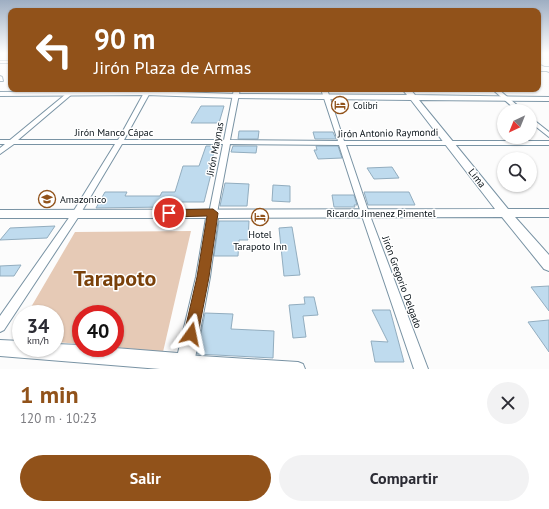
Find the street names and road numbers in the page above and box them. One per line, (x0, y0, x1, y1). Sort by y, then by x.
street label: Jirón Maynas (203, 121, 227, 178)
street label: Jirón Manco Cápac (74, 126, 154, 139)
street label: Jirón Antonio Raymondi (336, 126, 439, 140)
street label: Lima (465, 166, 489, 190)
street label: Ricardo Jimenez Pimentel (326, 207, 436, 220)
street label: Jirón Gregorio Delgado (379, 233, 425, 330)

